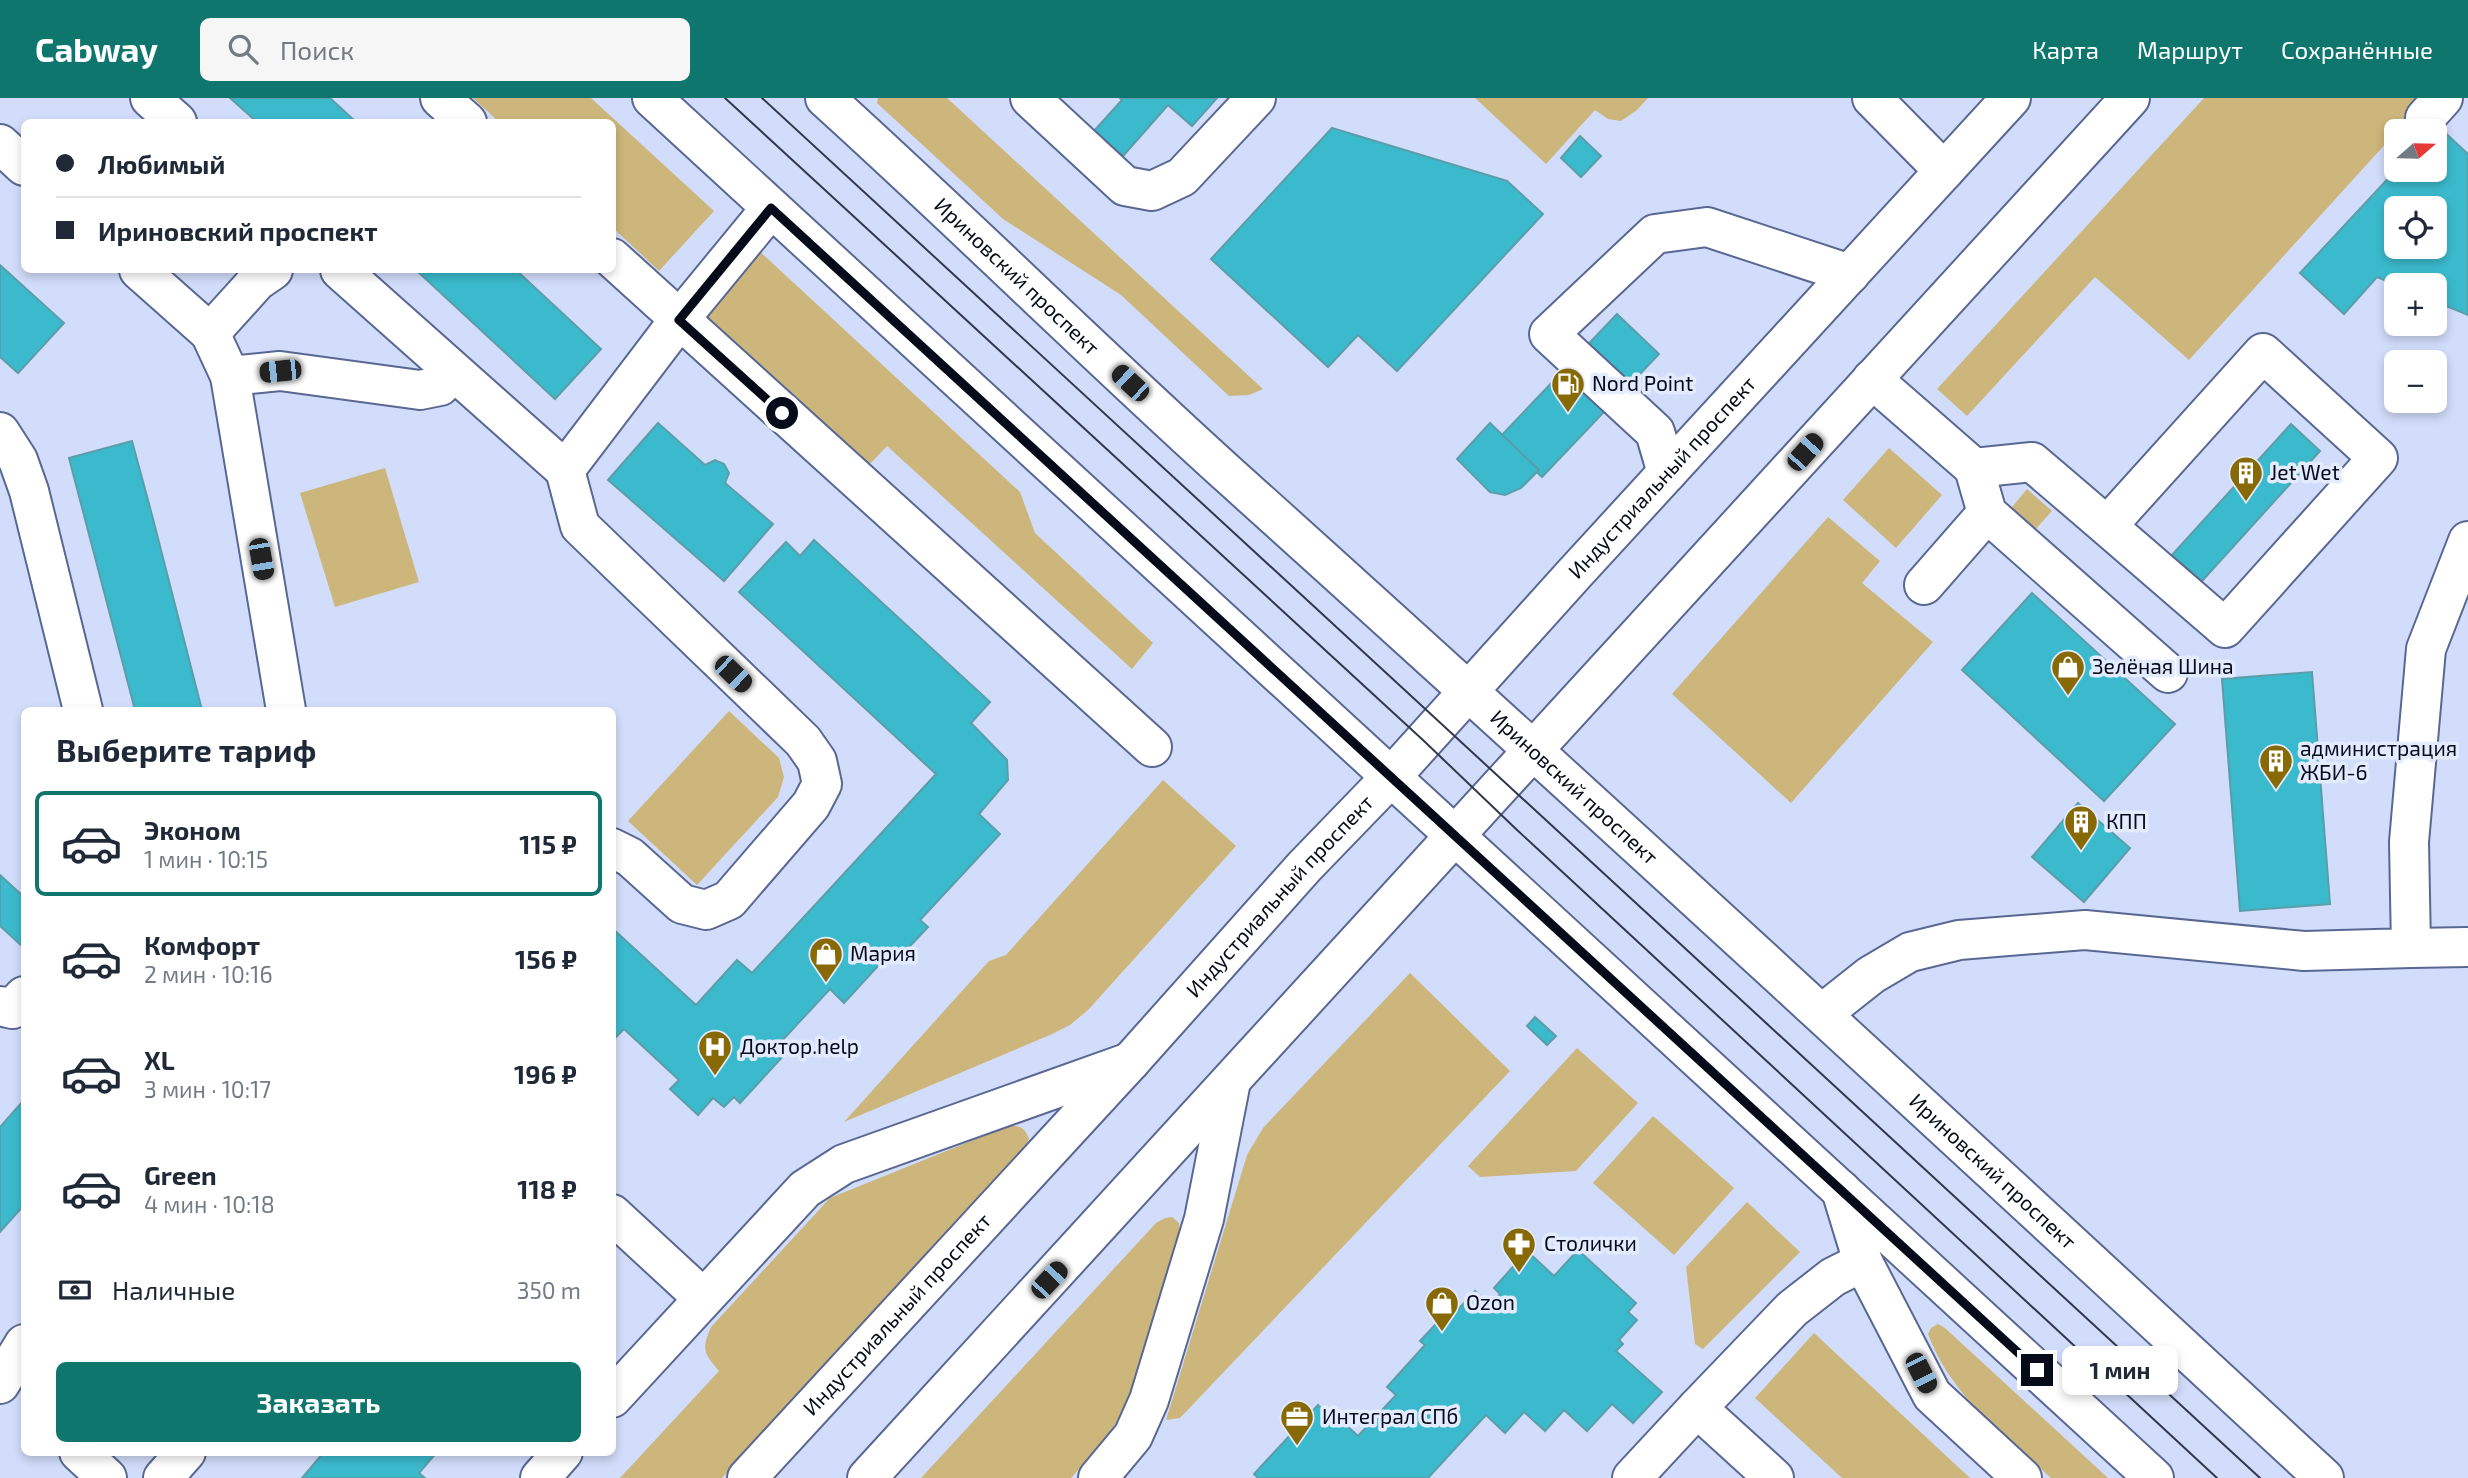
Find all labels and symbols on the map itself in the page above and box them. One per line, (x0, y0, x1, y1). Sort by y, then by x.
north arrow (2384, 119, 2446, 182)
street label: Ириновский проспект (930, 192, 1105, 359)
car (259, 358, 302, 384)
car (1108, 361, 1153, 405)
fuel station icon: Nord Point (1549, 365, 1587, 414)
street label: Индустриальный проспект (1562, 370, 1760, 583)
place label: Nord Point (1592, 370, 1693, 395)
route start (766, 397, 798, 429)
car (1784, 429, 1827, 475)
building icon: Jet Wet (2227, 454, 2265, 503)
place label: Jet Wet (2270, 459, 2340, 484)
car (248, 536, 275, 582)
shop icon: Зелёная Шина (2049, 648, 2087, 697)
car (711, 652, 756, 696)
place label: Зелёная Шина (2092, 653, 2234, 678)
street label: Ириновский проспект (1486, 704, 1664, 869)
place label: администрация ЖБИ-6 (2300, 735, 2457, 784)
building icon: администрация ЖБИ-6 (2257, 742, 2295, 791)
street label: Индустриальный проспект (1180, 789, 1378, 1002)
building icon: КПП (2062, 803, 2100, 852)
place label: КПП (2106, 808, 2147, 833)
shop icon: Мария (807, 935, 845, 984)
place label: Мария (850, 940, 916, 965)
hospital icon: Доктор.help (696, 1028, 734, 1077)
place label: Доктор.help (740, 1033, 859, 1058)
street label: Ириновский проспект (1905, 1088, 2082, 1253)
street label: Индустриальный проспект (797, 1208, 995, 1420)
pharmacy icon: Столички (1500, 1225, 1538, 1274)
place label: Столички (1544, 1230, 1637, 1255)
car (1027, 1257, 1072, 1303)
shop icon: Ozon (1423, 1284, 1461, 1333)
place label: Ozon (1466, 1289, 1515, 1314)
callout: 1 мин (2062, 1346, 2177, 1394)
car (1903, 1350, 1940, 1396)
route end (2021, 1354, 2053, 1386)
office icon: Интеграл СПб (1278, 1398, 1316, 1447)
place label: Интеграл СПб (1322, 1403, 1458, 1428)

